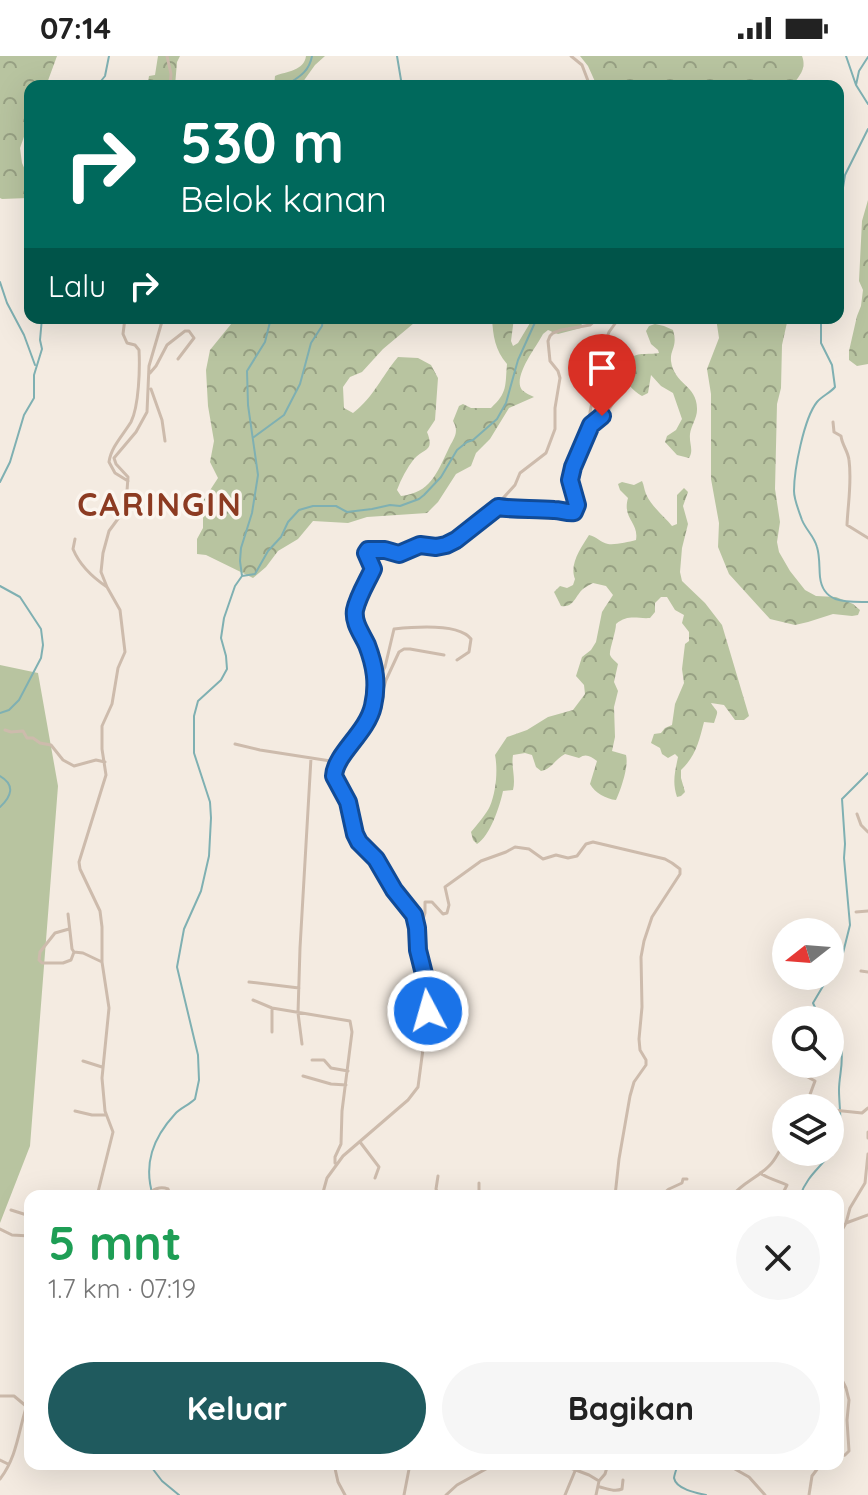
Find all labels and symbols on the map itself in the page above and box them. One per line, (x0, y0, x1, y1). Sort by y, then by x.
pin (568, 334, 636, 416)
district label: CARINGIN (77, 484, 243, 524)
north arrow (772, 918, 844, 990)
position arrow (386, 969, 470, 1053)

